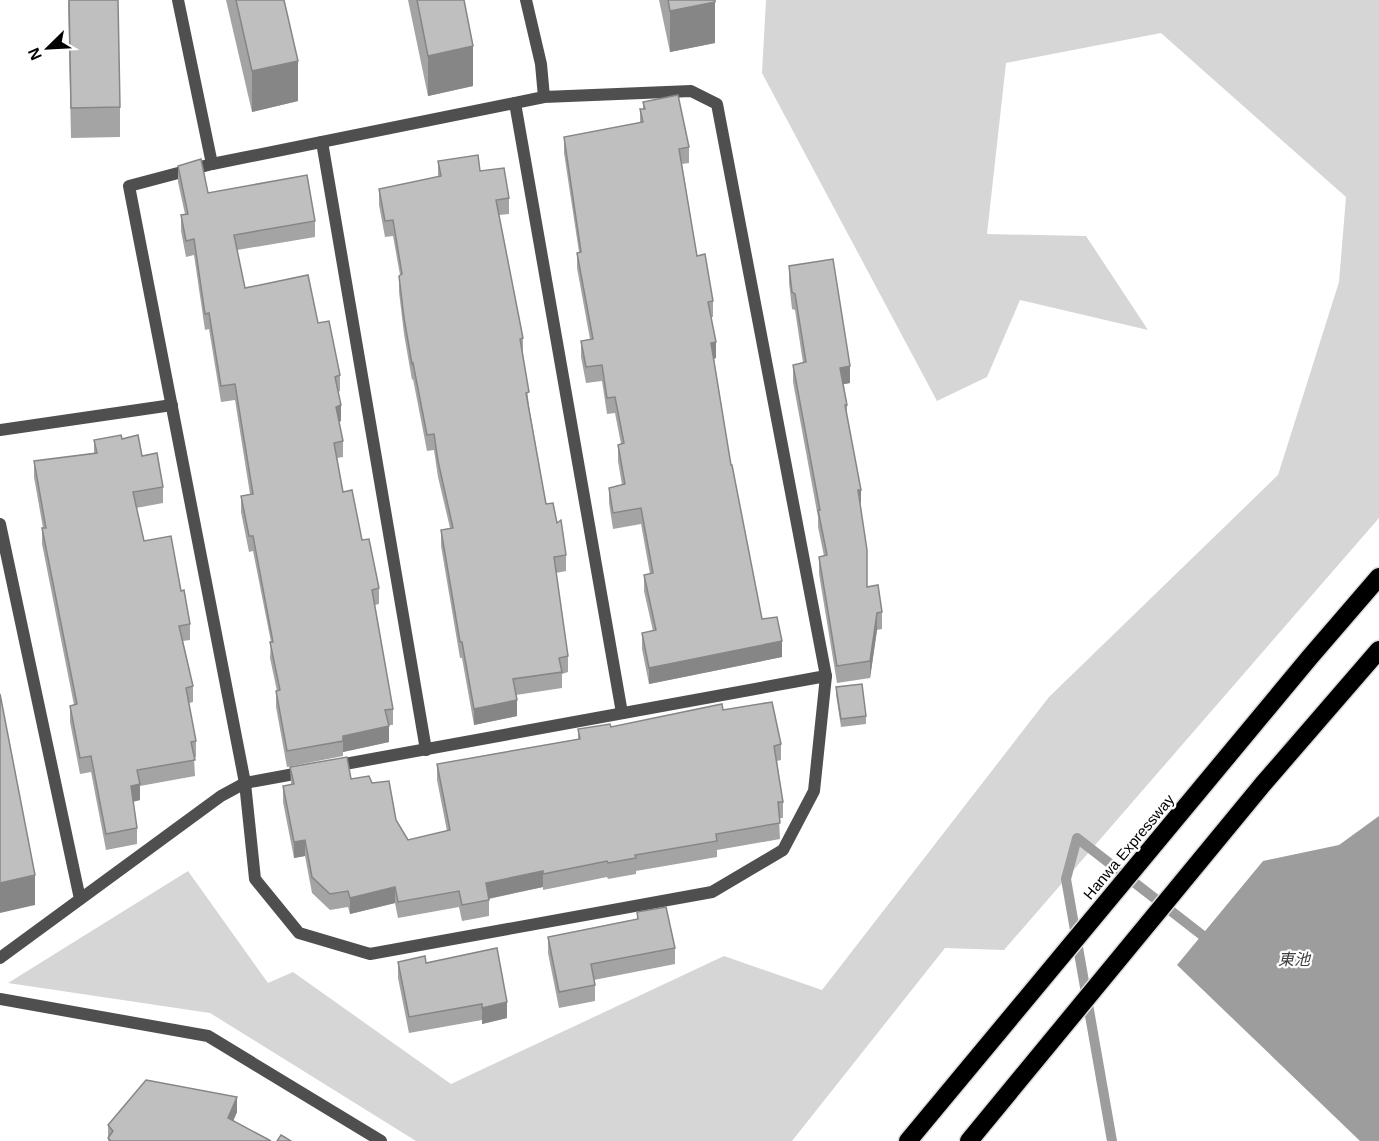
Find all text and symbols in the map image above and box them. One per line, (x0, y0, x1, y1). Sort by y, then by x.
north arrow (18, 18, 78, 78)
text: N (25, 45, 45, 63)
street label: Hanwa Expressway (1080, 790, 1178, 903)
water label: 東池 (1278, 951, 1312, 968)

